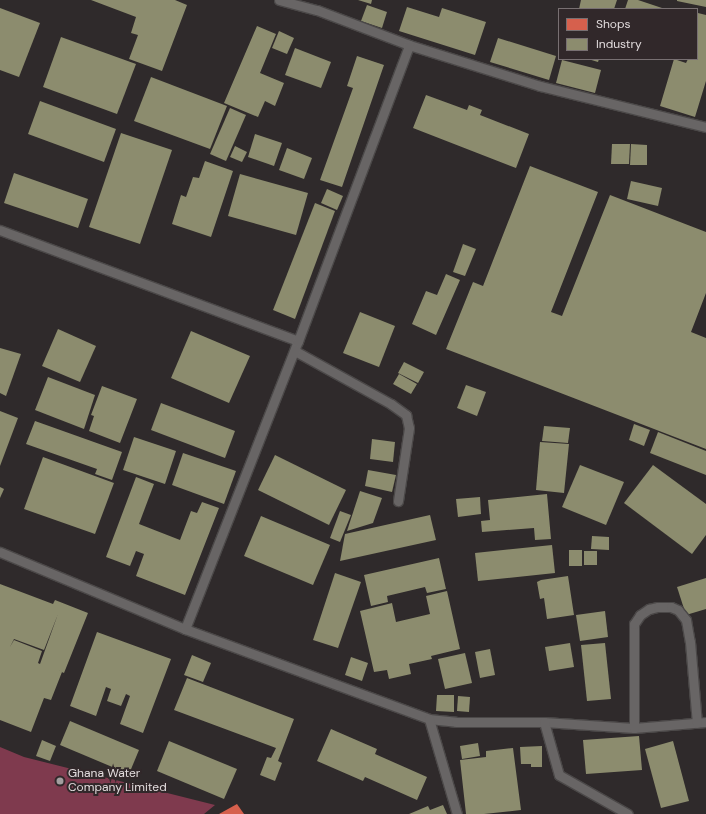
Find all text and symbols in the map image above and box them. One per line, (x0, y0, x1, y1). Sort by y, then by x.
legend (558, 8, 698, 60)
text: Shops (596, 16, 631, 32)
text: Industry (596, 36, 642, 52)
place label: Ghana Water Company Limited (68, 767, 167, 795)
marker: Ghana Water Company Limited (55, 776, 65, 786)

